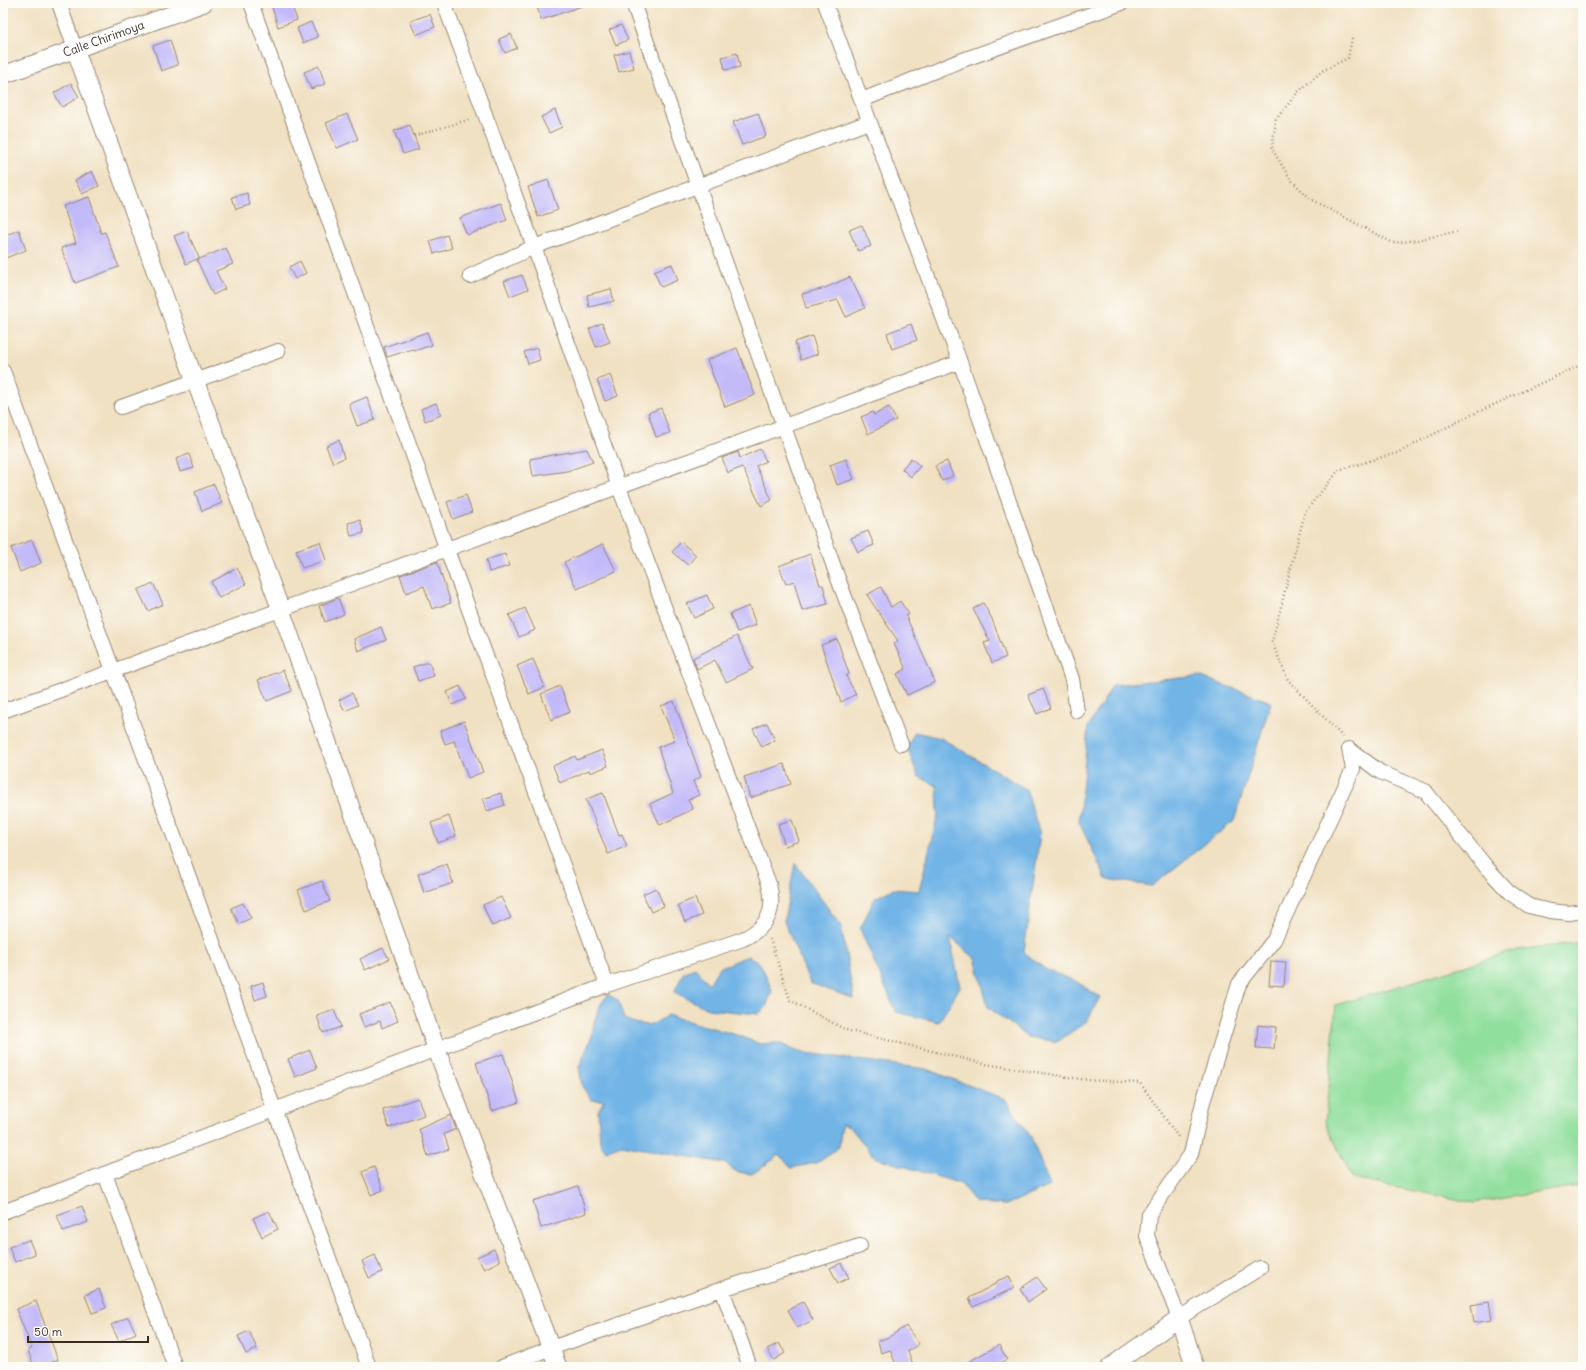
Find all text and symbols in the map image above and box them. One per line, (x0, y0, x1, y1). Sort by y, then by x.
street label: Calle Chirimoya (61, 17, 146, 60)
scale bar (28, 1318, 148, 1344)
text: 50 m (34, 1324, 63, 1339)

